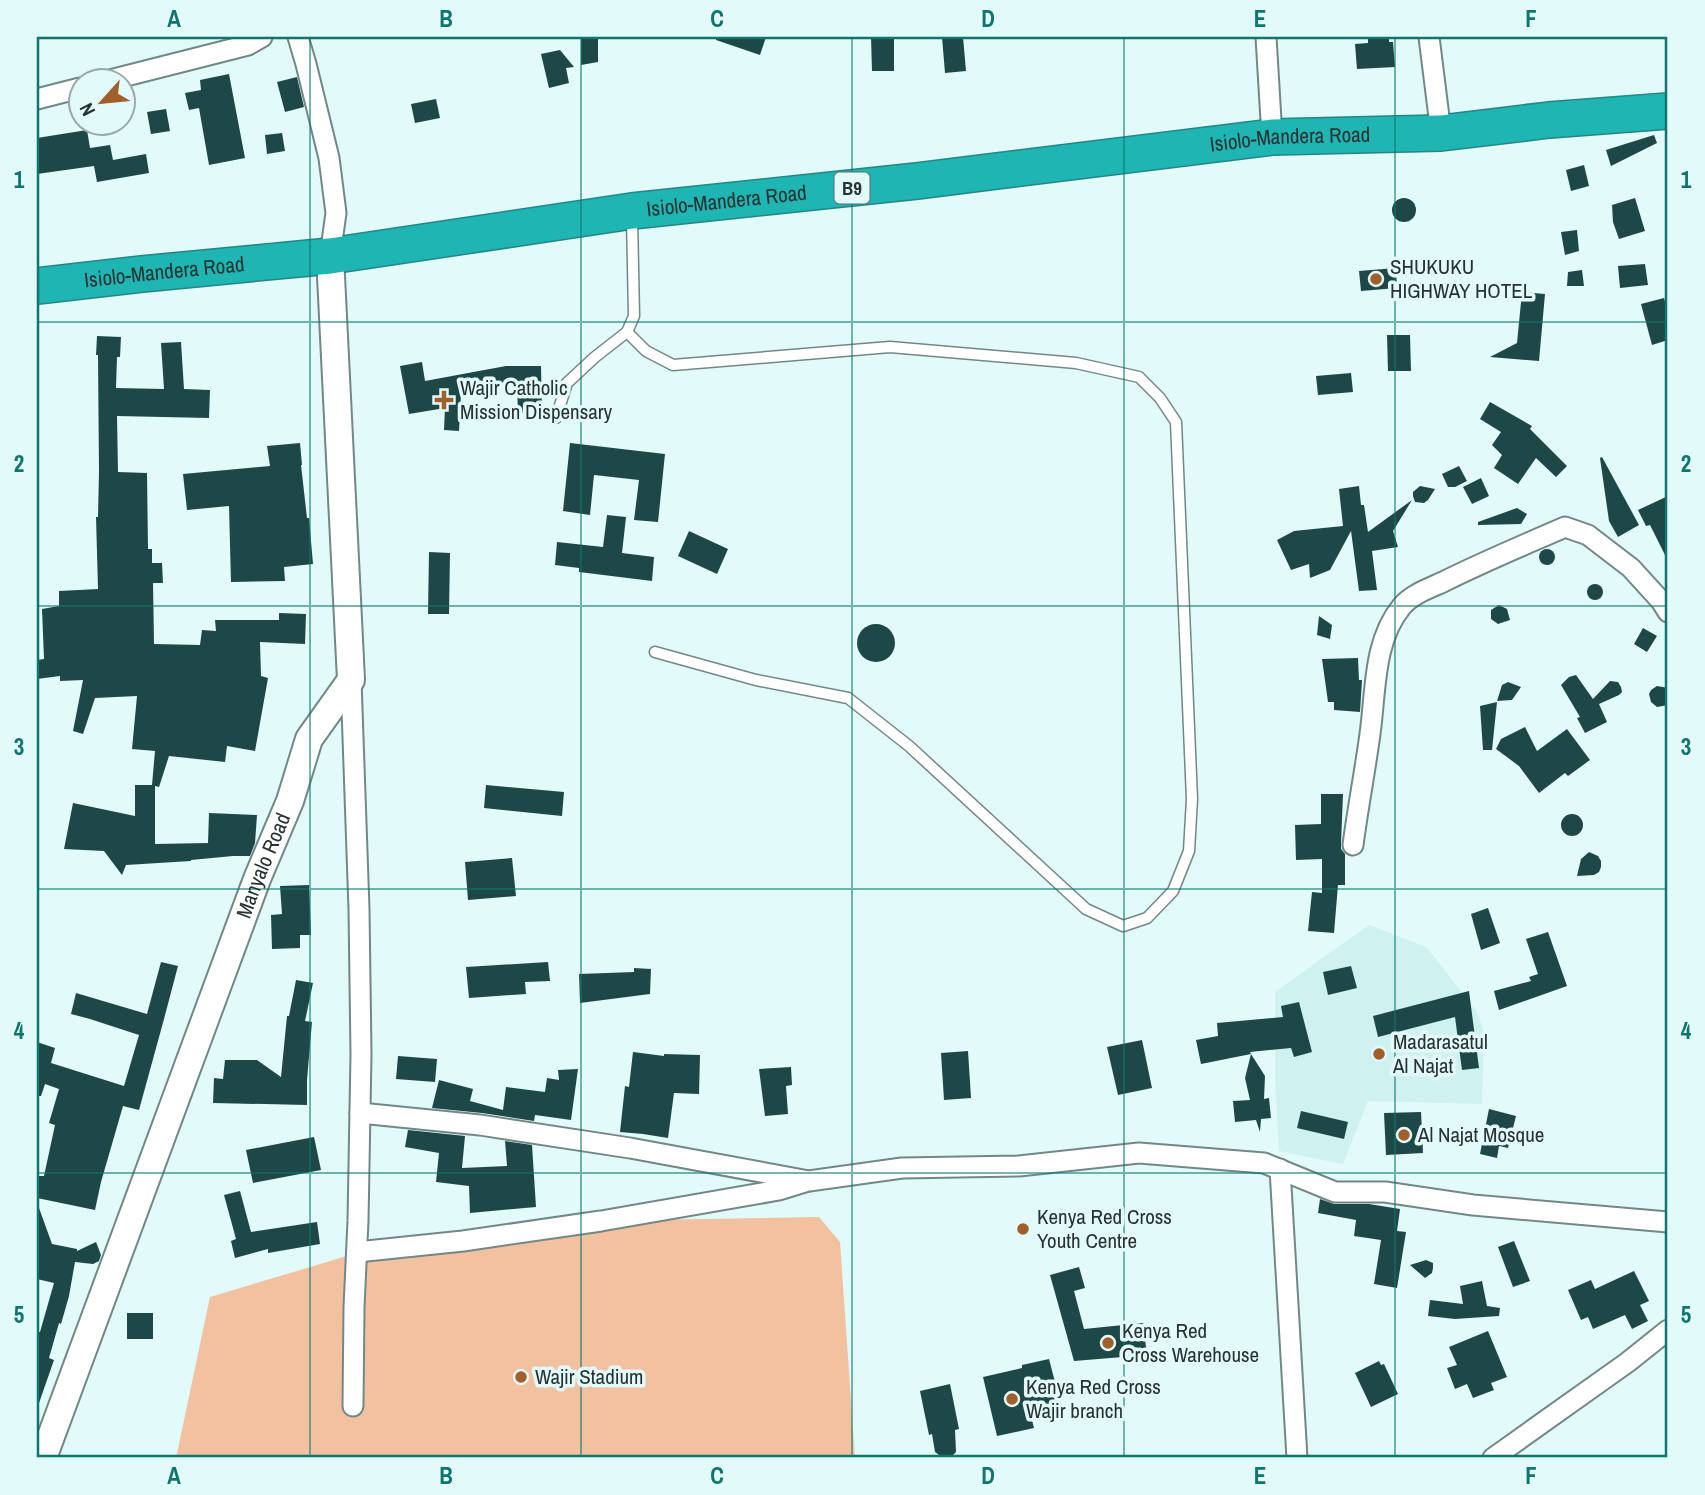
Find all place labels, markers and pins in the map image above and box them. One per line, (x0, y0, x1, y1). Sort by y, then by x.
place label: SHUKUKU HIGHWAY HOTEL (1390, 252, 1533, 305)
marker: SHUKUKU HIGHWAY HOTEL (1368, 271, 1384, 287)
place label: Wajir Catholic Mission Dispensary (460, 373, 613, 426)
marker: Wajir Catholic Mission Dispensary (434, 390, 454, 410)
place label: Madarasatul Al Najat (1392, 1027, 1488, 1080)
marker: Madarasatul Al Najat (1371, 1046, 1387, 1062)
place label: Al Najat Mosque (1417, 1120, 1544, 1149)
marker: Al Najat Mosque (1396, 1127, 1412, 1143)
place label: Kenya Red Cross Youth Centre (1037, 1202, 1172, 1255)
marker: Kenya Red Cross Youth Centre (1015, 1221, 1031, 1237)
place label: Kenya Red Cross Warehouse (1122, 1316, 1259, 1369)
marker: Kenya Red Cross Warehouse (1100, 1335, 1116, 1351)
place label: Wajir Stadium (535, 1362, 643, 1391)
marker: Wajir Stadium (513, 1369, 529, 1385)
place label: Kenya Red Cross Wajir branch (1026, 1372, 1161, 1425)
marker: Kenya Red Cross Wajir branch (1004, 1391, 1020, 1407)

